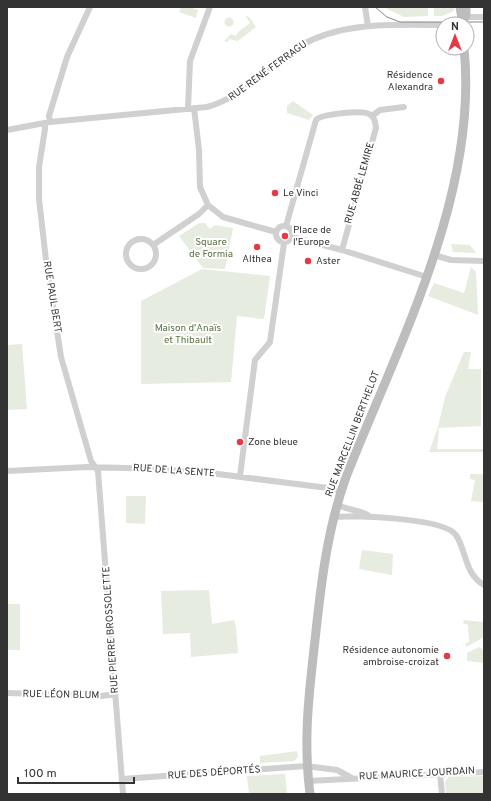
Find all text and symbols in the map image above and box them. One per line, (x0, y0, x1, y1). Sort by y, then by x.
north arrow (435, 16, 475, 56)
text: N (451, 20, 459, 34)
street label: RUE RENÉ FERRAGU (226, 38, 310, 104)
place label: Résidence Alexandra (387, 69, 433, 94)
marker: Résidence Alexandra (436, 76, 446, 86)
street label: RUE ABBÉ LEMIRE (342, 141, 378, 225)
place label: Le Vinci (283, 187, 318, 200)
marker: Le Vinci (270, 188, 280, 198)
place label: Place de l'Europe (293, 224, 331, 249)
marker: Place de l'Europe (280, 231, 290, 241)
park label: Square de Formia (189, 236, 233, 261)
marker: Althea (252, 242, 262, 252)
place label: Althea (242, 253, 272, 266)
place label: Aster (316, 255, 340, 268)
marker: Aster (303, 256, 313, 266)
street label: RUE PAUL BERT (40, 260, 64, 334)
park label: Maison d'Anaïs et Thibault (155, 322, 221, 347)
street label: RUE MARCELLIN BERTHELOT (323, 369, 383, 499)
place label: Zone bleue (248, 436, 298, 449)
marker: Zone bleue (235, 437, 245, 447)
street label: RUE DE LA SENTE (133, 462, 215, 480)
street label: RUE PIERRE BROSSOLETTE (100, 566, 122, 694)
place label: Résidence autonomie ambroise-croizat (342, 644, 439, 669)
marker: Résidence autonomie ambroise-croizat (442, 651, 452, 661)
street label: RUE LÉON BLUM (22, 688, 100, 702)
scale bar (18, 759, 134, 785)
street label: RUE DES DÉPORTÉS (167, 763, 261, 783)
street label: RUE MAURICE JOURDAIN (359, 764, 475, 784)
text: 100 m (24, 766, 57, 782)

